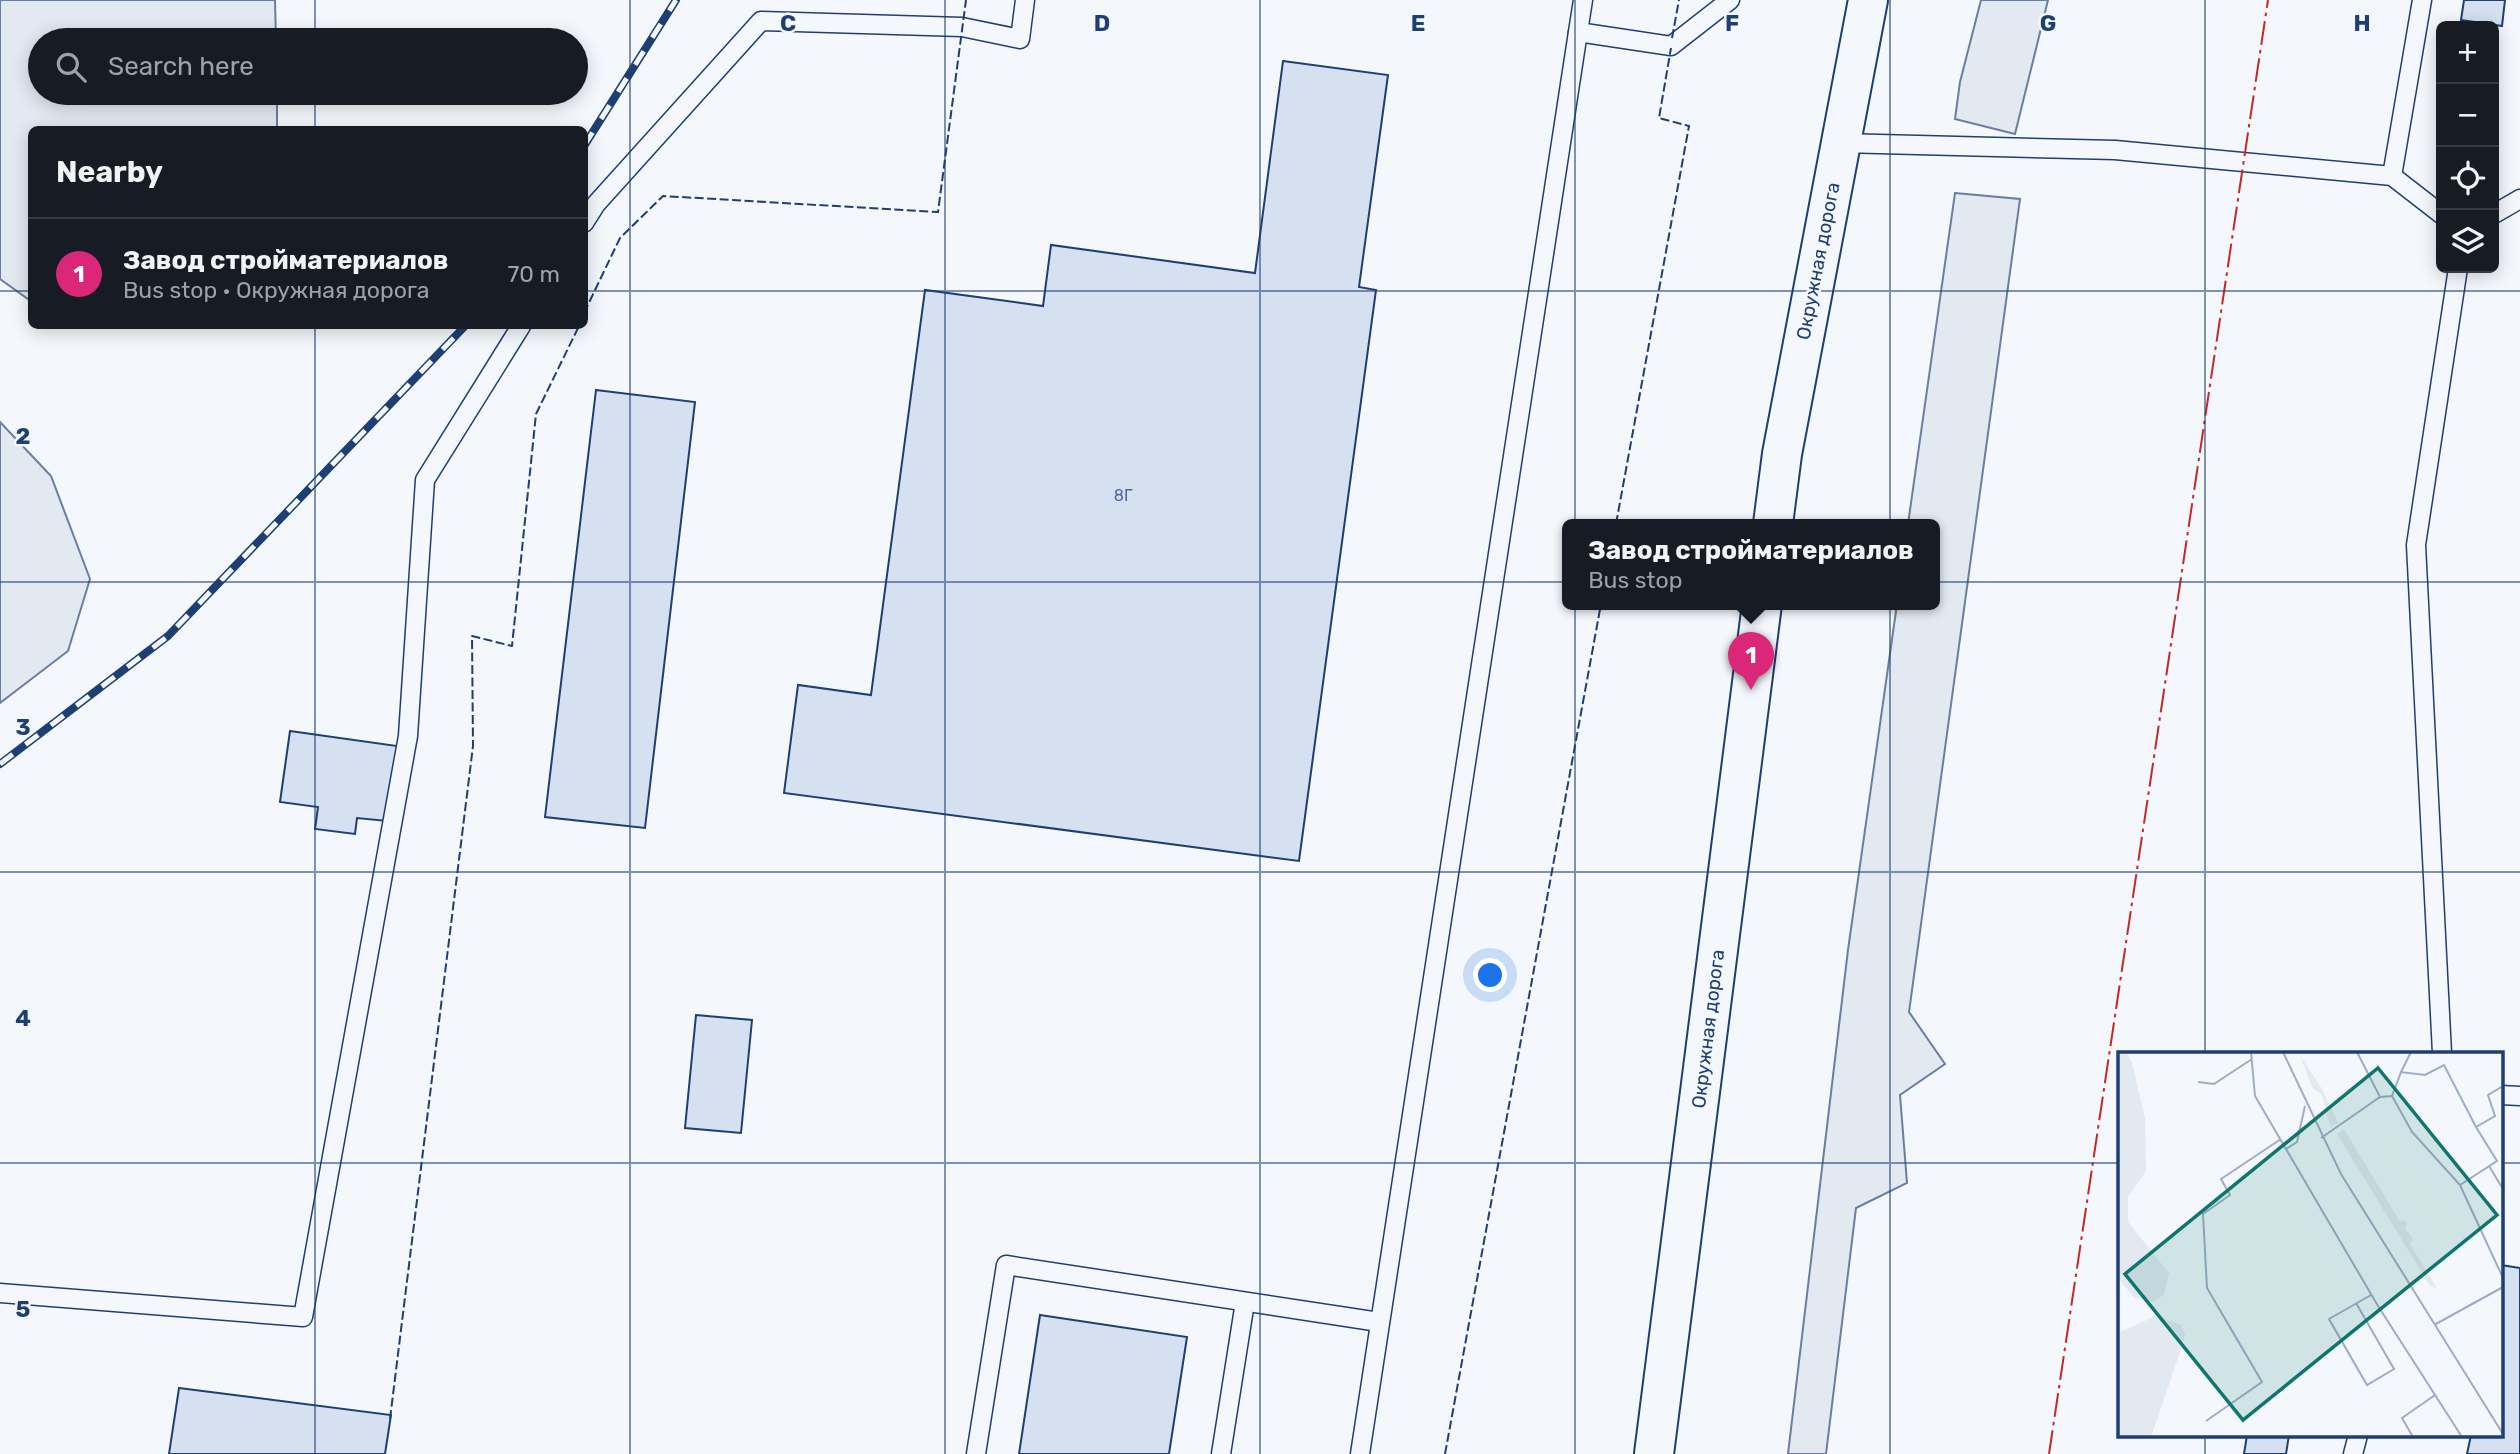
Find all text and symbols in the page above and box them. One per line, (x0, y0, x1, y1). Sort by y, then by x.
text: C (780, 9, 796, 37)
text: D (1094, 9, 1110, 37)
text: E (1411, 9, 1425, 37)
text: F (1725, 9, 1739, 37)
text: G (2040, 9, 2056, 37)
text: H (2353, 9, 2371, 37)
map controls (2436, 21, 2499, 273)
button: + (2436, 21, 2499, 84)
search box (28, 28, 588, 105)
icon: search (52, 48, 90, 86)
text: Search here (108, 51, 254, 82)
button: − (2436, 84, 2499, 147)
button: locate (2436, 147, 2499, 210)
text: Nearby (56, 154, 163, 190)
street label: Окружная дорога (1791, 180, 1845, 342)
button: layers (2436, 210, 2499, 273)
text: Завод стройматериалов (123, 245, 449, 276)
text: 1 (73, 260, 85, 288)
text: 70 m (508, 260, 560, 288)
text: Bus stop · Окружная дорога (123, 276, 430, 304)
text: 2 (16, 422, 30, 450)
house number: 8Г (1114, 486, 1133, 505)
popup (1562, 519, 1940, 610)
text: Завод стройматериалов (1588, 535, 1914, 566)
text: Bus stop (1588, 566, 1682, 594)
pin: 1 (1728, 632, 1774, 690)
text: 3 (15, 713, 31, 741)
street label: Окружная дорога (1687, 948, 1729, 1110)
your location (1473, 958, 1507, 992)
text: 4 (15, 1004, 31, 1032)
inset map (2118, 1052, 2502, 1436)
text: 5 (16, 1295, 31, 1323)

